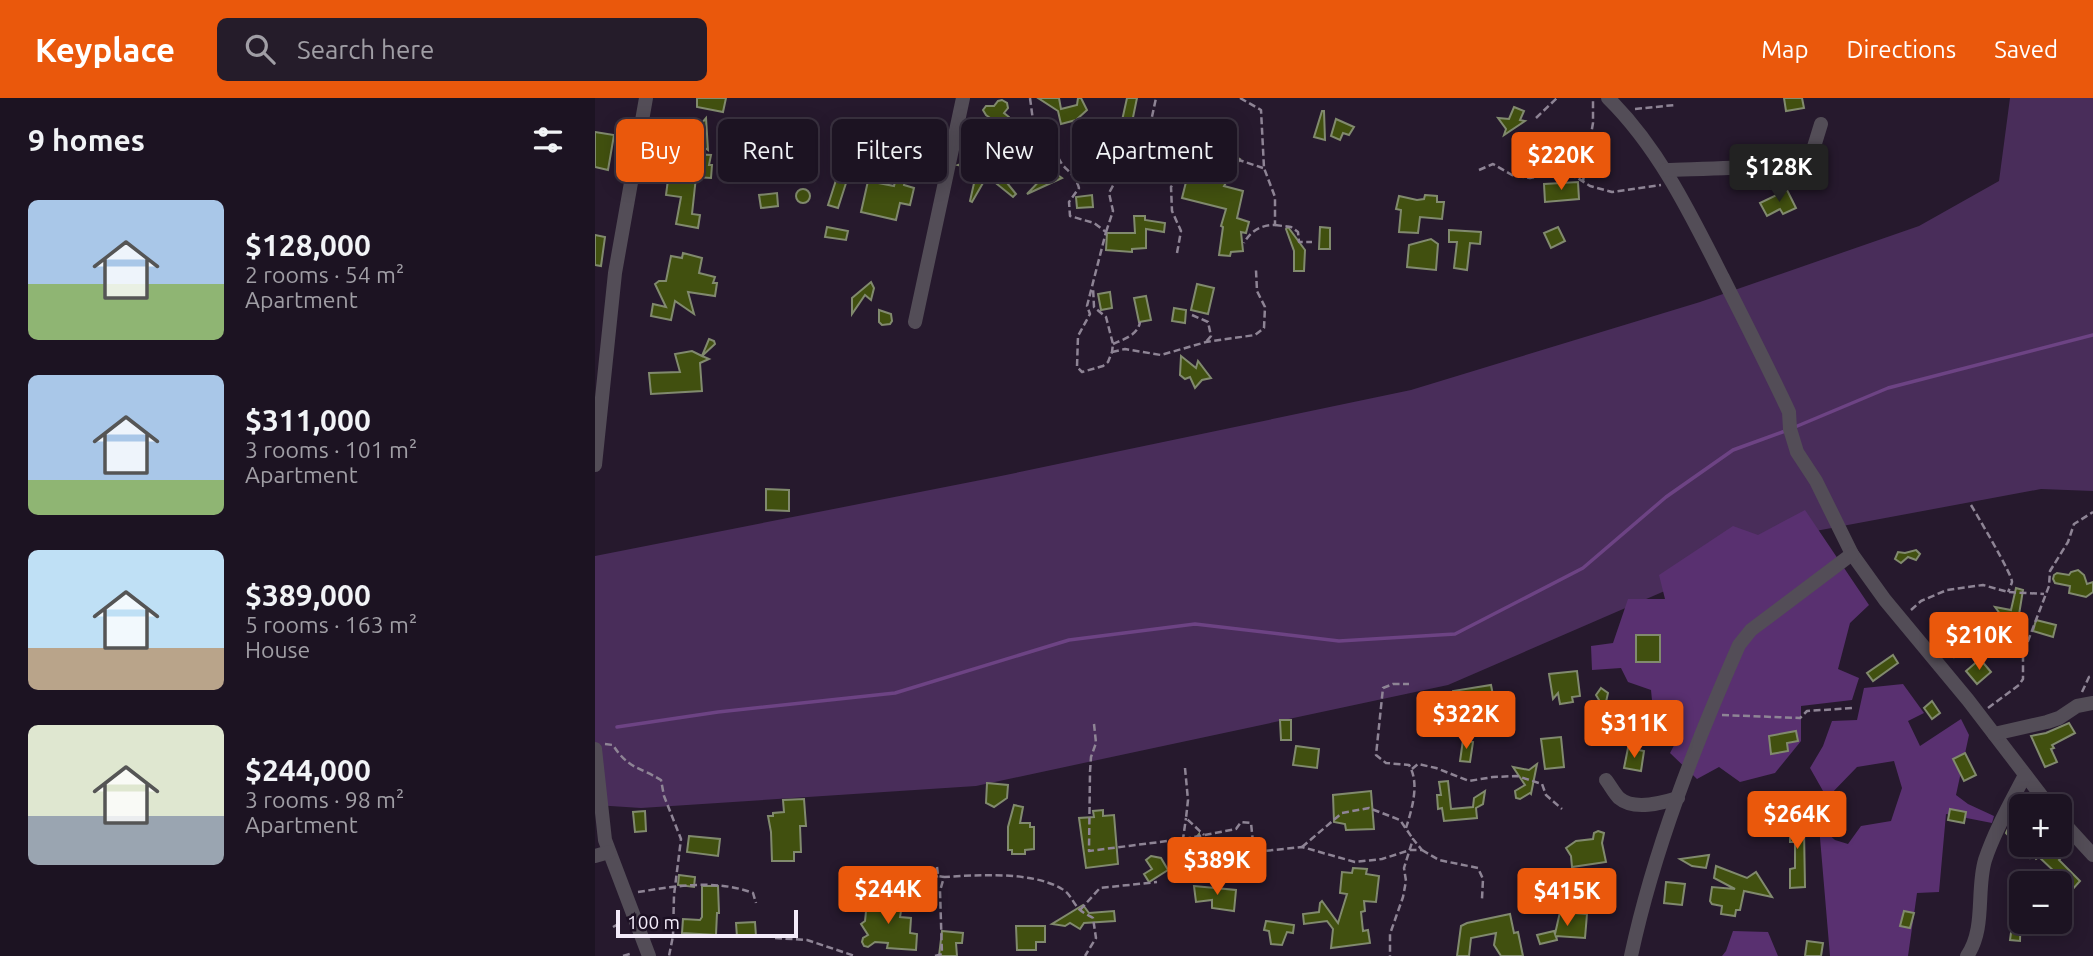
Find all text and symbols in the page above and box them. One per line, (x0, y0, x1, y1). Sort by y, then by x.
search box (217, 18, 707, 81)
icon: search (241, 30, 279, 68)
text: Keyplace (35, 31, 175, 68)
text: Search here (297, 35, 434, 64)
text: Map (1761, 36, 1808, 63)
text: Directions (1846, 36, 1956, 63)
text: Saved (1994, 36, 2058, 63)
chip: Buy (616, 119, 704, 182)
chip: Rent (718, 119, 818, 182)
chip: Filters (832, 119, 947, 182)
chip: New (961, 119, 1058, 182)
chip: Apartment (1072, 119, 1237, 182)
icon: filters (529, 121, 567, 159)
text: 9 homes (28, 123, 145, 157)
pin: $220K (1512, 132, 1610, 192)
text: $220K (1527, 142, 1595, 167)
pin: $128K (1730, 144, 1828, 204)
text: $128K (1745, 154, 1813, 179)
icon: home (84, 228, 168, 312)
text: $128,000 (245, 228, 371, 262)
text: 2 rooms · 54 m² (245, 262, 404, 287)
text: Apartment (245, 287, 358, 312)
icon: home (84, 403, 168, 487)
text: $311,000 (245, 403, 371, 437)
text: 3 rooms · 101 m² (245, 437, 417, 462)
text: Apartment (245, 462, 358, 487)
icon: home (84, 578, 168, 662)
text: $389,000 (245, 578, 371, 612)
text: 5 rooms · 163 m² (245, 612, 417, 637)
pin: $210K (1930, 612, 2028, 672)
text: $210K (1945, 622, 2013, 647)
text: House (245, 637, 310, 662)
pin: $322K (1417, 692, 1515, 751)
pin: $311K (1585, 700, 1683, 760)
text: $322K (1432, 701, 1500, 726)
text: $311K (1600, 710, 1668, 735)
icon: home (84, 753, 168, 837)
text: $244,000 (245, 753, 371, 787)
text: 3 rooms · 98 m² (245, 787, 404, 812)
pin: $264K (1748, 792, 1846, 851)
map controls (2009, 794, 2072, 934)
button: + (2009, 794, 2072, 857)
text: $264K (1763, 801, 1831, 826)
text: Apartment (245, 812, 358, 837)
pin: $389K (1168, 838, 1266, 897)
text: $389K (1183, 847, 1251, 872)
pin: $244K (839, 866, 937, 926)
pin: $415K (1518, 868, 1616, 928)
button: − (2009, 871, 2072, 934)
text: $244K (854, 876, 922, 901)
text: $415K (1533, 878, 1601, 903)
scale bar (616, 907, 798, 939)
text: 100 m (627, 911, 680, 933)

